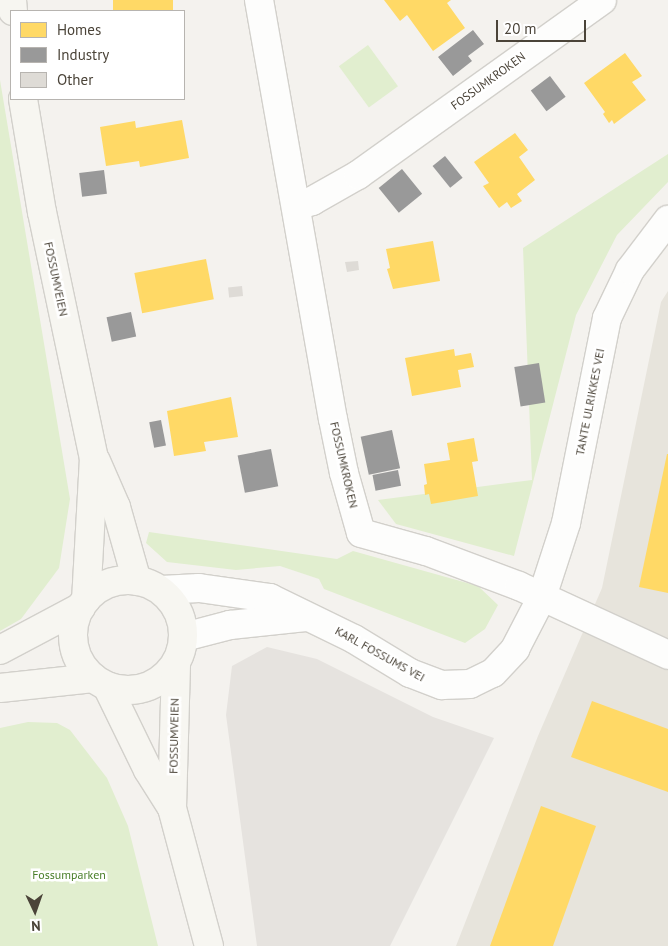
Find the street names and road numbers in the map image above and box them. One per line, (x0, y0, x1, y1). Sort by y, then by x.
street label: FOSSUMKROKEN (448, 49, 528, 113)
street label: FOSSUMVEIEN (41, 240, 71, 318)
street label: TANTE ULRIKKES VEI (573, 347, 607, 457)
street label: FOSSUMKROKEN (327, 420, 361, 510)
street label: KARL FOSSUMS VEI (332, 623, 428, 685)
street label: FOSSUMVEIEN (166, 698, 182, 774)

